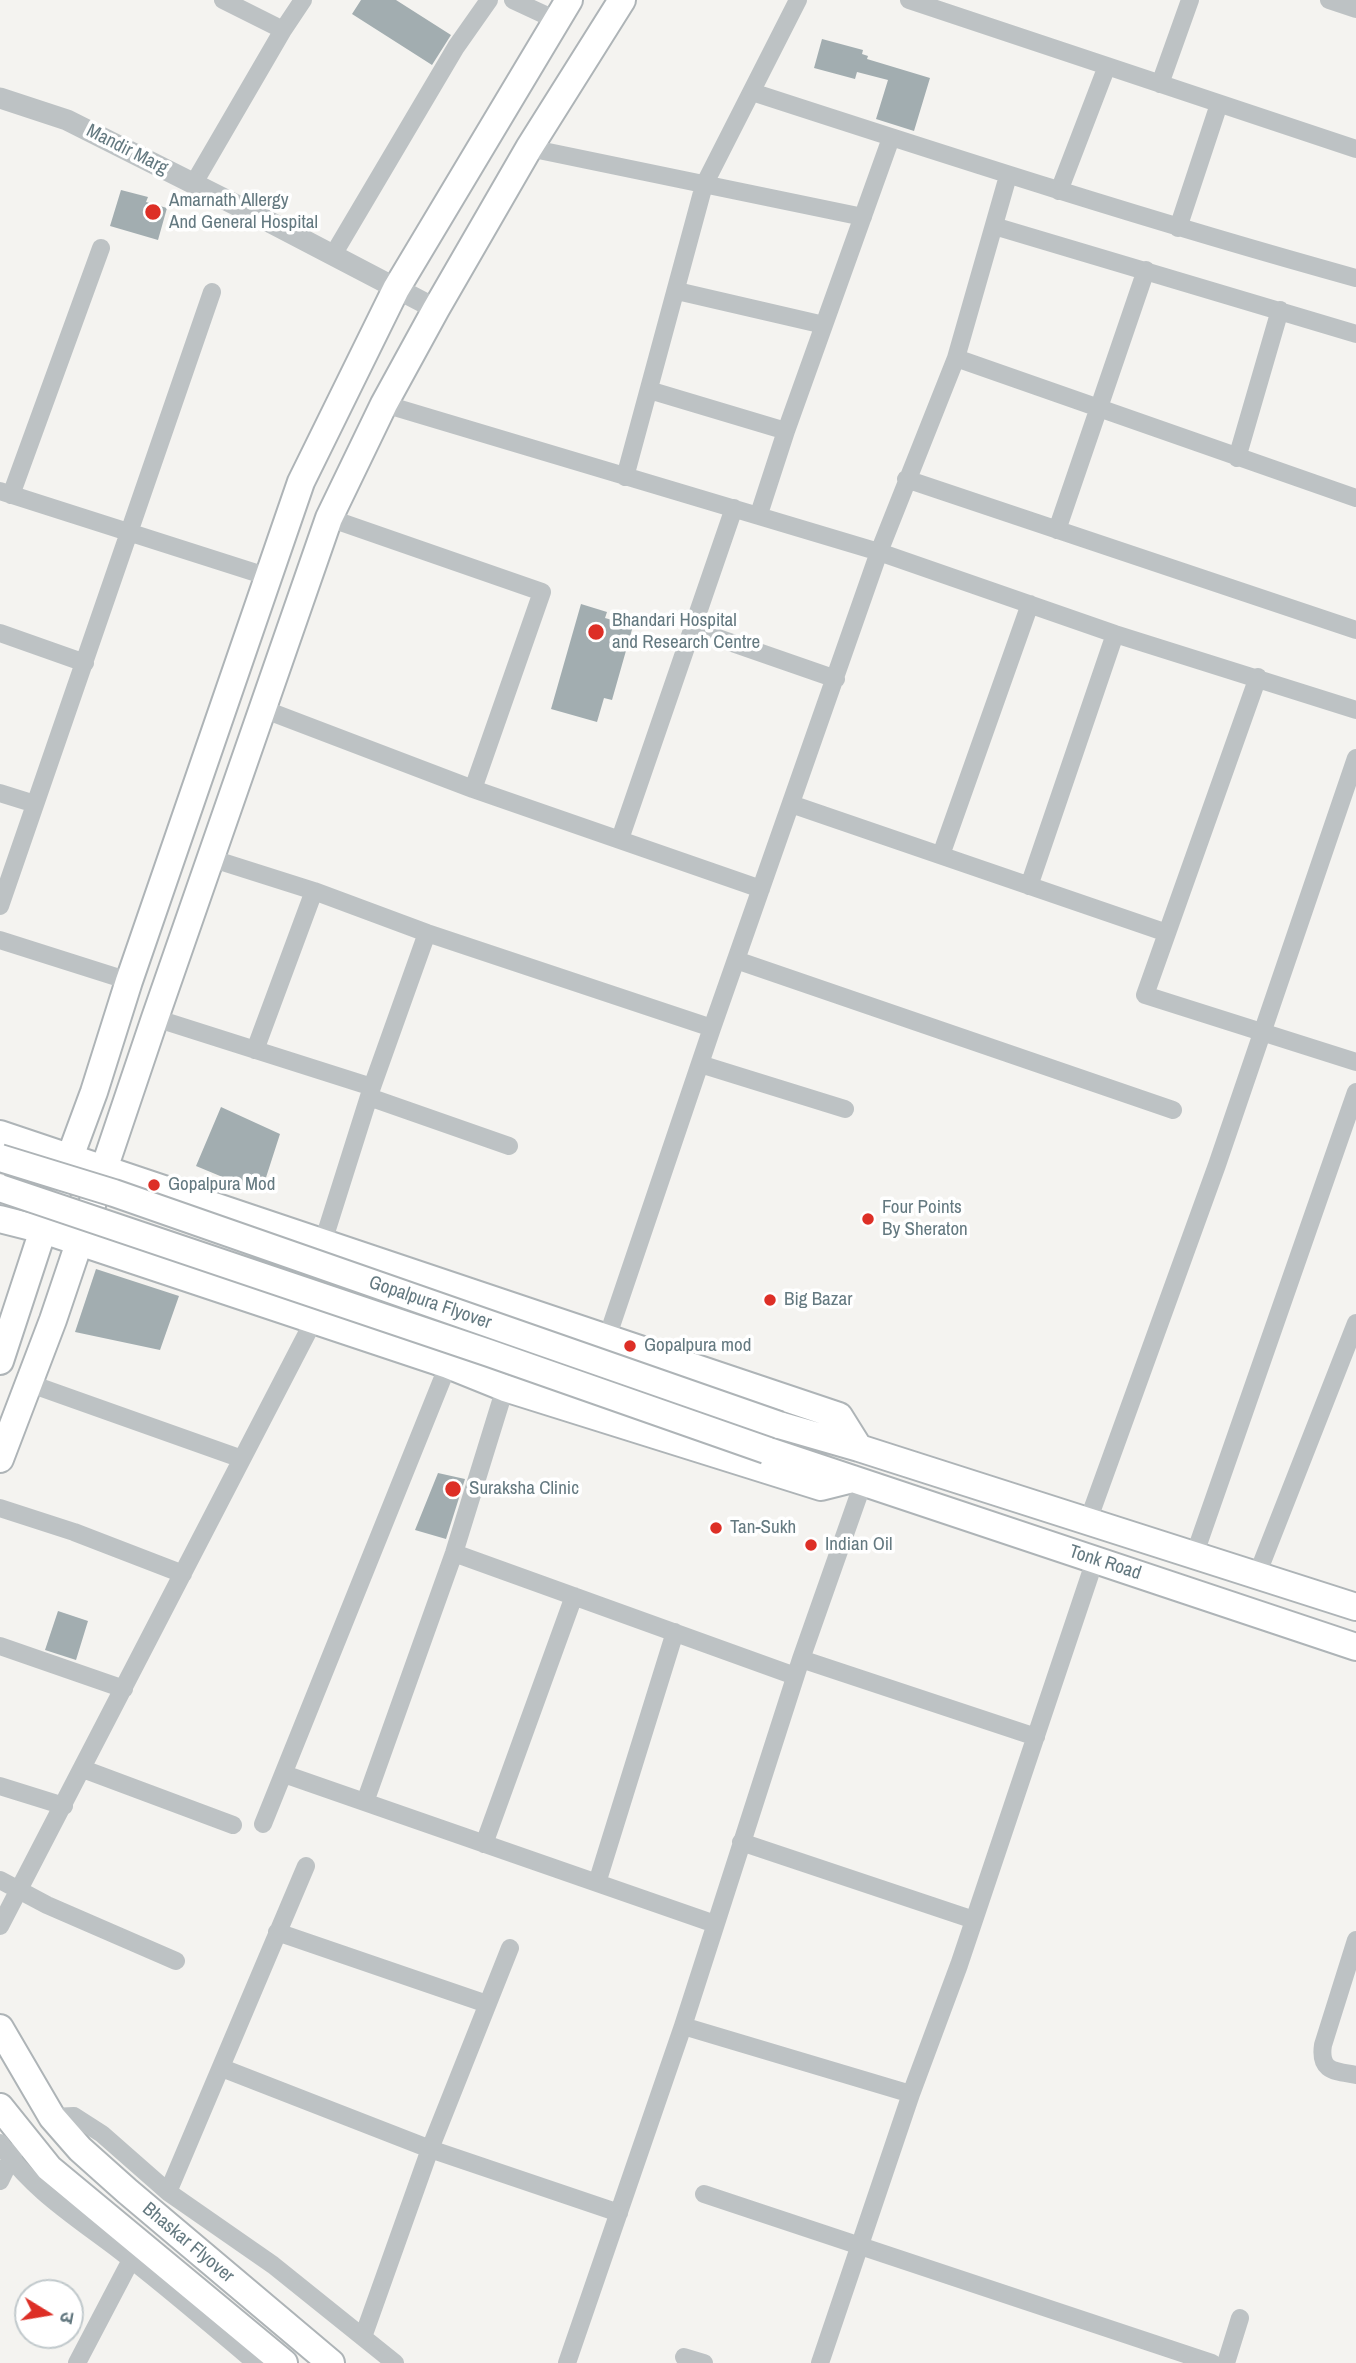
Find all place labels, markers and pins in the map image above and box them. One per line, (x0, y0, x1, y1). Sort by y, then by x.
place label: Amarnath Allergy And General Hospital (169, 190, 318, 234)
marker: Amarnath Allergy And General Hospital (143, 202, 163, 222)
place label: Bhandari Hospital and Research Centre (612, 610, 760, 654)
marker: Bhandari Hospital and Research Centre (586, 622, 606, 642)
place label: Gopalpura Mod (168, 1174, 275, 1196)
marker: Gopalpura Mod (146, 1177, 162, 1193)
place label: Four Points By Sheraton (882, 1197, 968, 1241)
marker: Four Points By Sheraton (860, 1211, 876, 1227)
place label: Big Bazar (784, 1289, 852, 1311)
marker: Big Bazar (762, 1292, 778, 1308)
place label: Gopalpura mod (644, 1335, 751, 1357)
marker: Gopalpura mod (622, 1338, 638, 1354)
place label: Suraksha Clinic (469, 1478, 579, 1500)
marker: Suraksha Clinic (443, 1479, 463, 1499)
place label: Tan-Sukh (730, 1517, 796, 1539)
marker: Tan-Sukh (708, 1520, 724, 1536)
place label: Indian Oil (825, 1534, 893, 1556)
marker: Indian Oil (803, 1537, 819, 1553)

